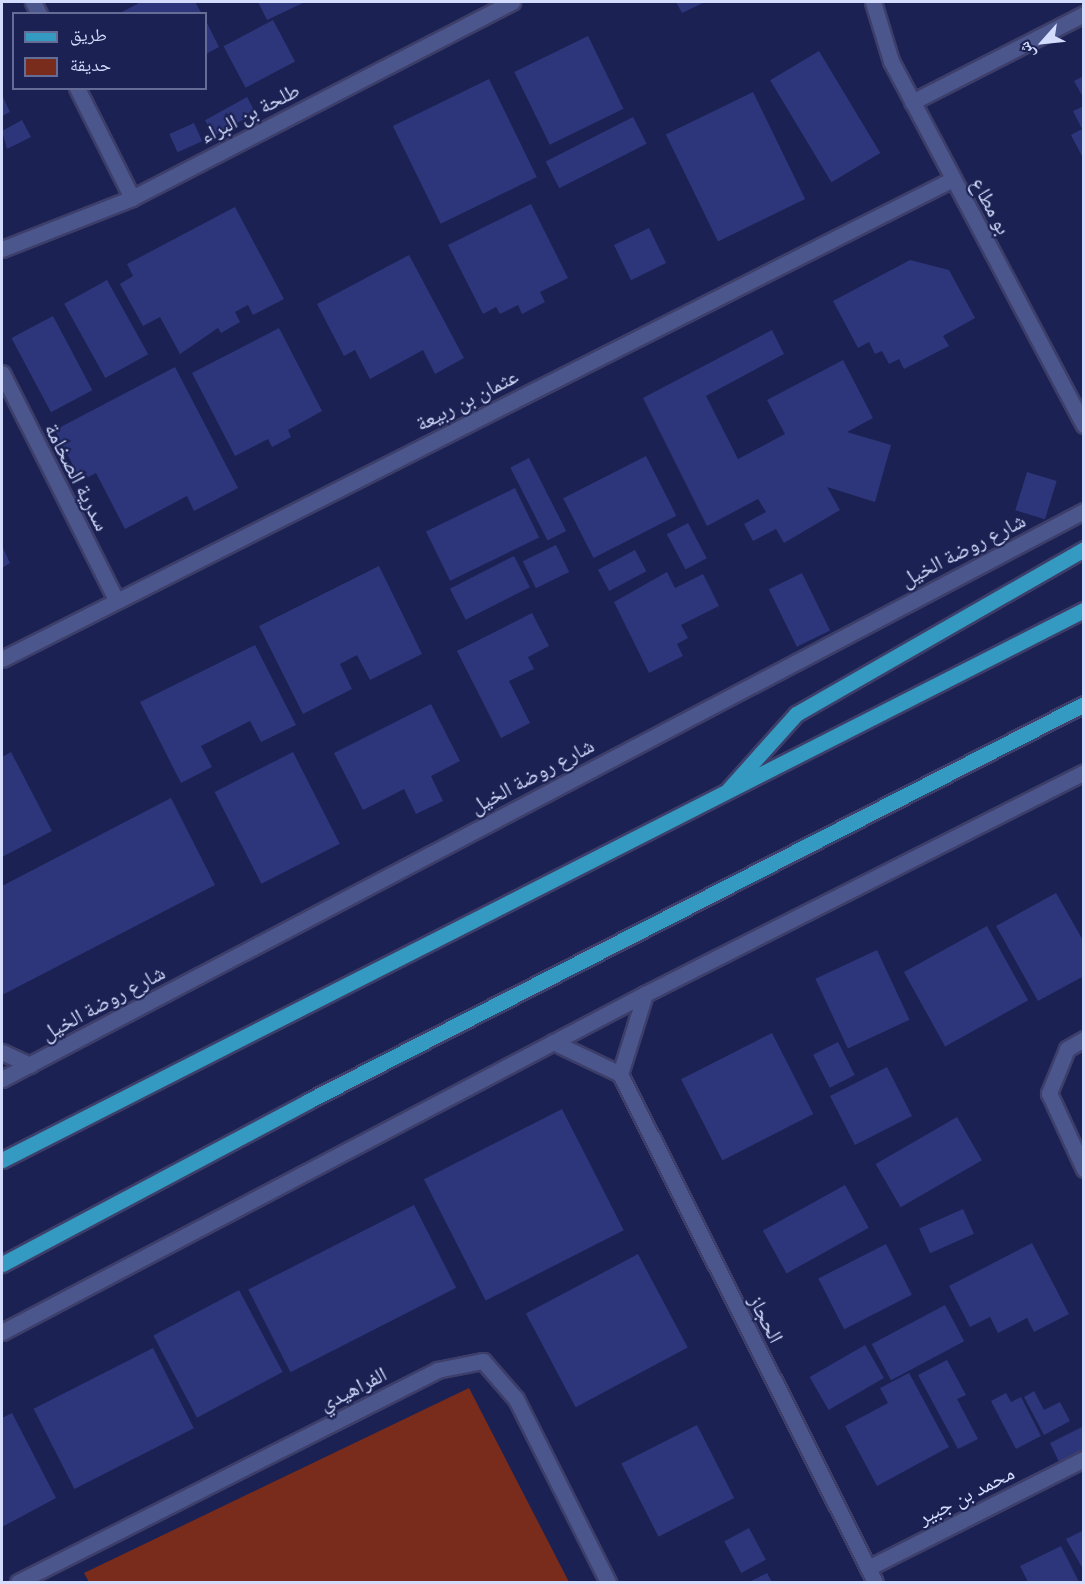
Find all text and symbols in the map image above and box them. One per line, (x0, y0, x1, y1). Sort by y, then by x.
legend (12, 12, 207, 90)
north arrow (1013, 12, 1073, 72)
text: طريق (70, 24, 107, 46)
text: ش (1014, 39, 1039, 62)
text: حديقة (70, 54, 111, 76)
street label: طلحة بن البراء (196, 77, 304, 149)
street label: بو مطاع (966, 173, 1016, 239)
street label: عثمان بن ربيعة (412, 363, 522, 437)
street label: سدرية الصخامة (39, 419, 115, 535)
street label: شارع روضة الخيل (896, 508, 1030, 592)
street label: شارع روضة الخيل (466, 733, 598, 819)
street label: شارع روضة الخيل (37, 960, 169, 1046)
street label: الحجاز (743, 1291, 789, 1347)
street label: الفراهيدي (315, 1361, 391, 1417)
street label: محمد بن جبير (913, 1460, 1019, 1530)

